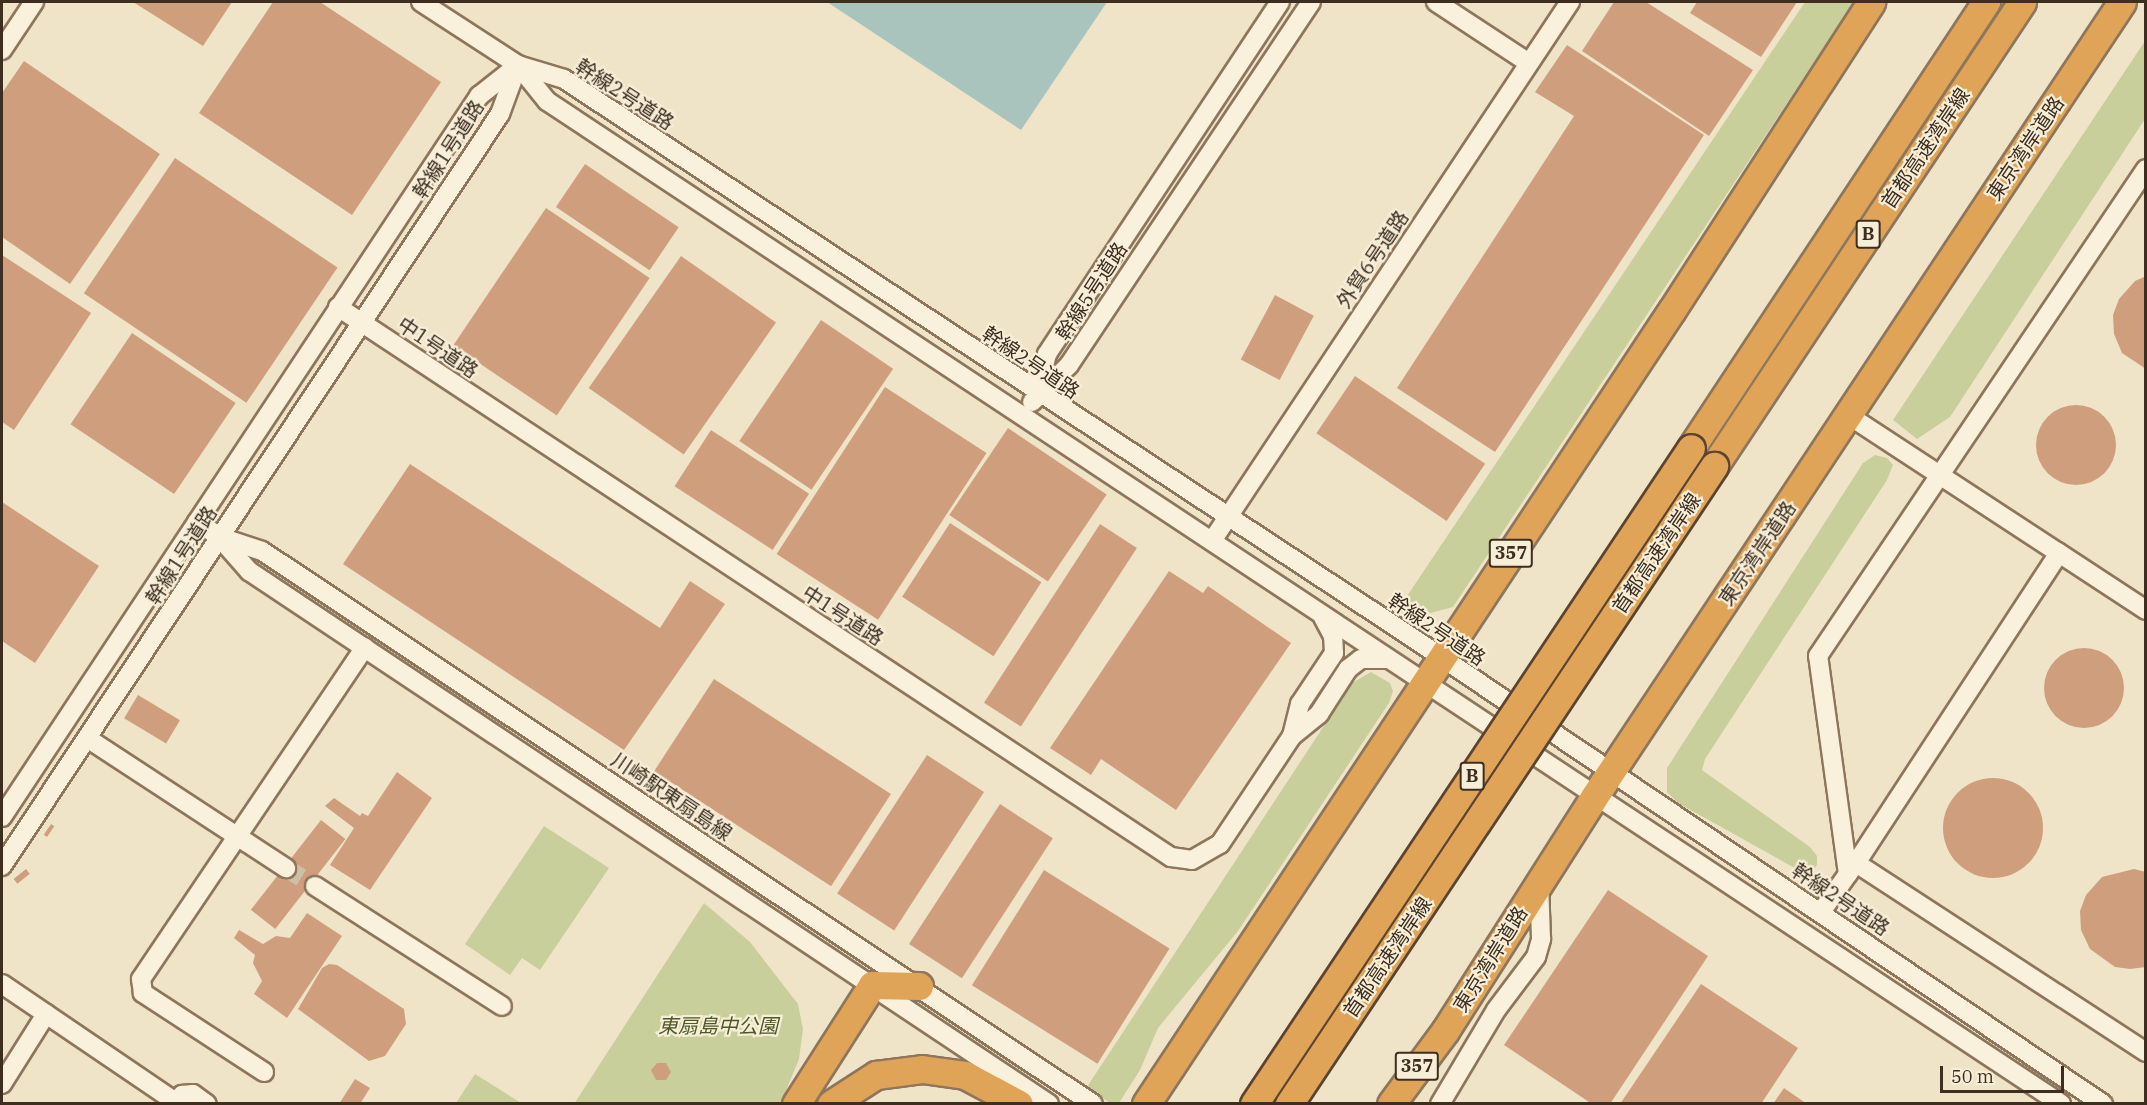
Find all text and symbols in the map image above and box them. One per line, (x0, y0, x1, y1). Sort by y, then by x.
street label: 幹線2号道路 (571, 53, 679, 135)
street label: 首都高速湾岸線 (1876, 83, 1974, 213)
street label: 東京湾岸道路 (1982, 92, 2068, 204)
street label: 幹線1号道路 (407, 95, 489, 203)
street label: 外貿6号道路 (1331, 206, 1413, 312)
road number: B (1854, 219, 1882, 249)
street label: 幹線5号道路 (1050, 237, 1132, 345)
street label: 中1号道路 (393, 311, 483, 383)
street label: 幹線2号道路 (978, 321, 1084, 403)
street label: 首都高速湾岸線 (1607, 488, 1705, 618)
street label: 東京湾岸道路 (1714, 497, 1800, 609)
street label: 幹線1号道路 (140, 501, 222, 609)
road number: 357 (1488, 538, 1534, 568)
street label: 中1号道路 (798, 580, 888, 650)
street label: 幹線2号道路 (1384, 588, 1490, 670)
street label: 川崎駅東扇島線 (607, 747, 737, 845)
road number: B (1458, 761, 1486, 791)
street label: 幹線2号道路 (1788, 858, 1894, 940)
street label: 首都高速湾岸線 (1338, 892, 1436, 1022)
street label: 東京湾岸道路 (1448, 902, 1532, 1016)
park label: 東扇島中公園 (658, 1013, 778, 1037)
road number: 357 (1394, 1051, 1440, 1081)
scale bar (1943, 1054, 2068, 1092)
text: 50 m (1951, 1065, 1994, 1088)

